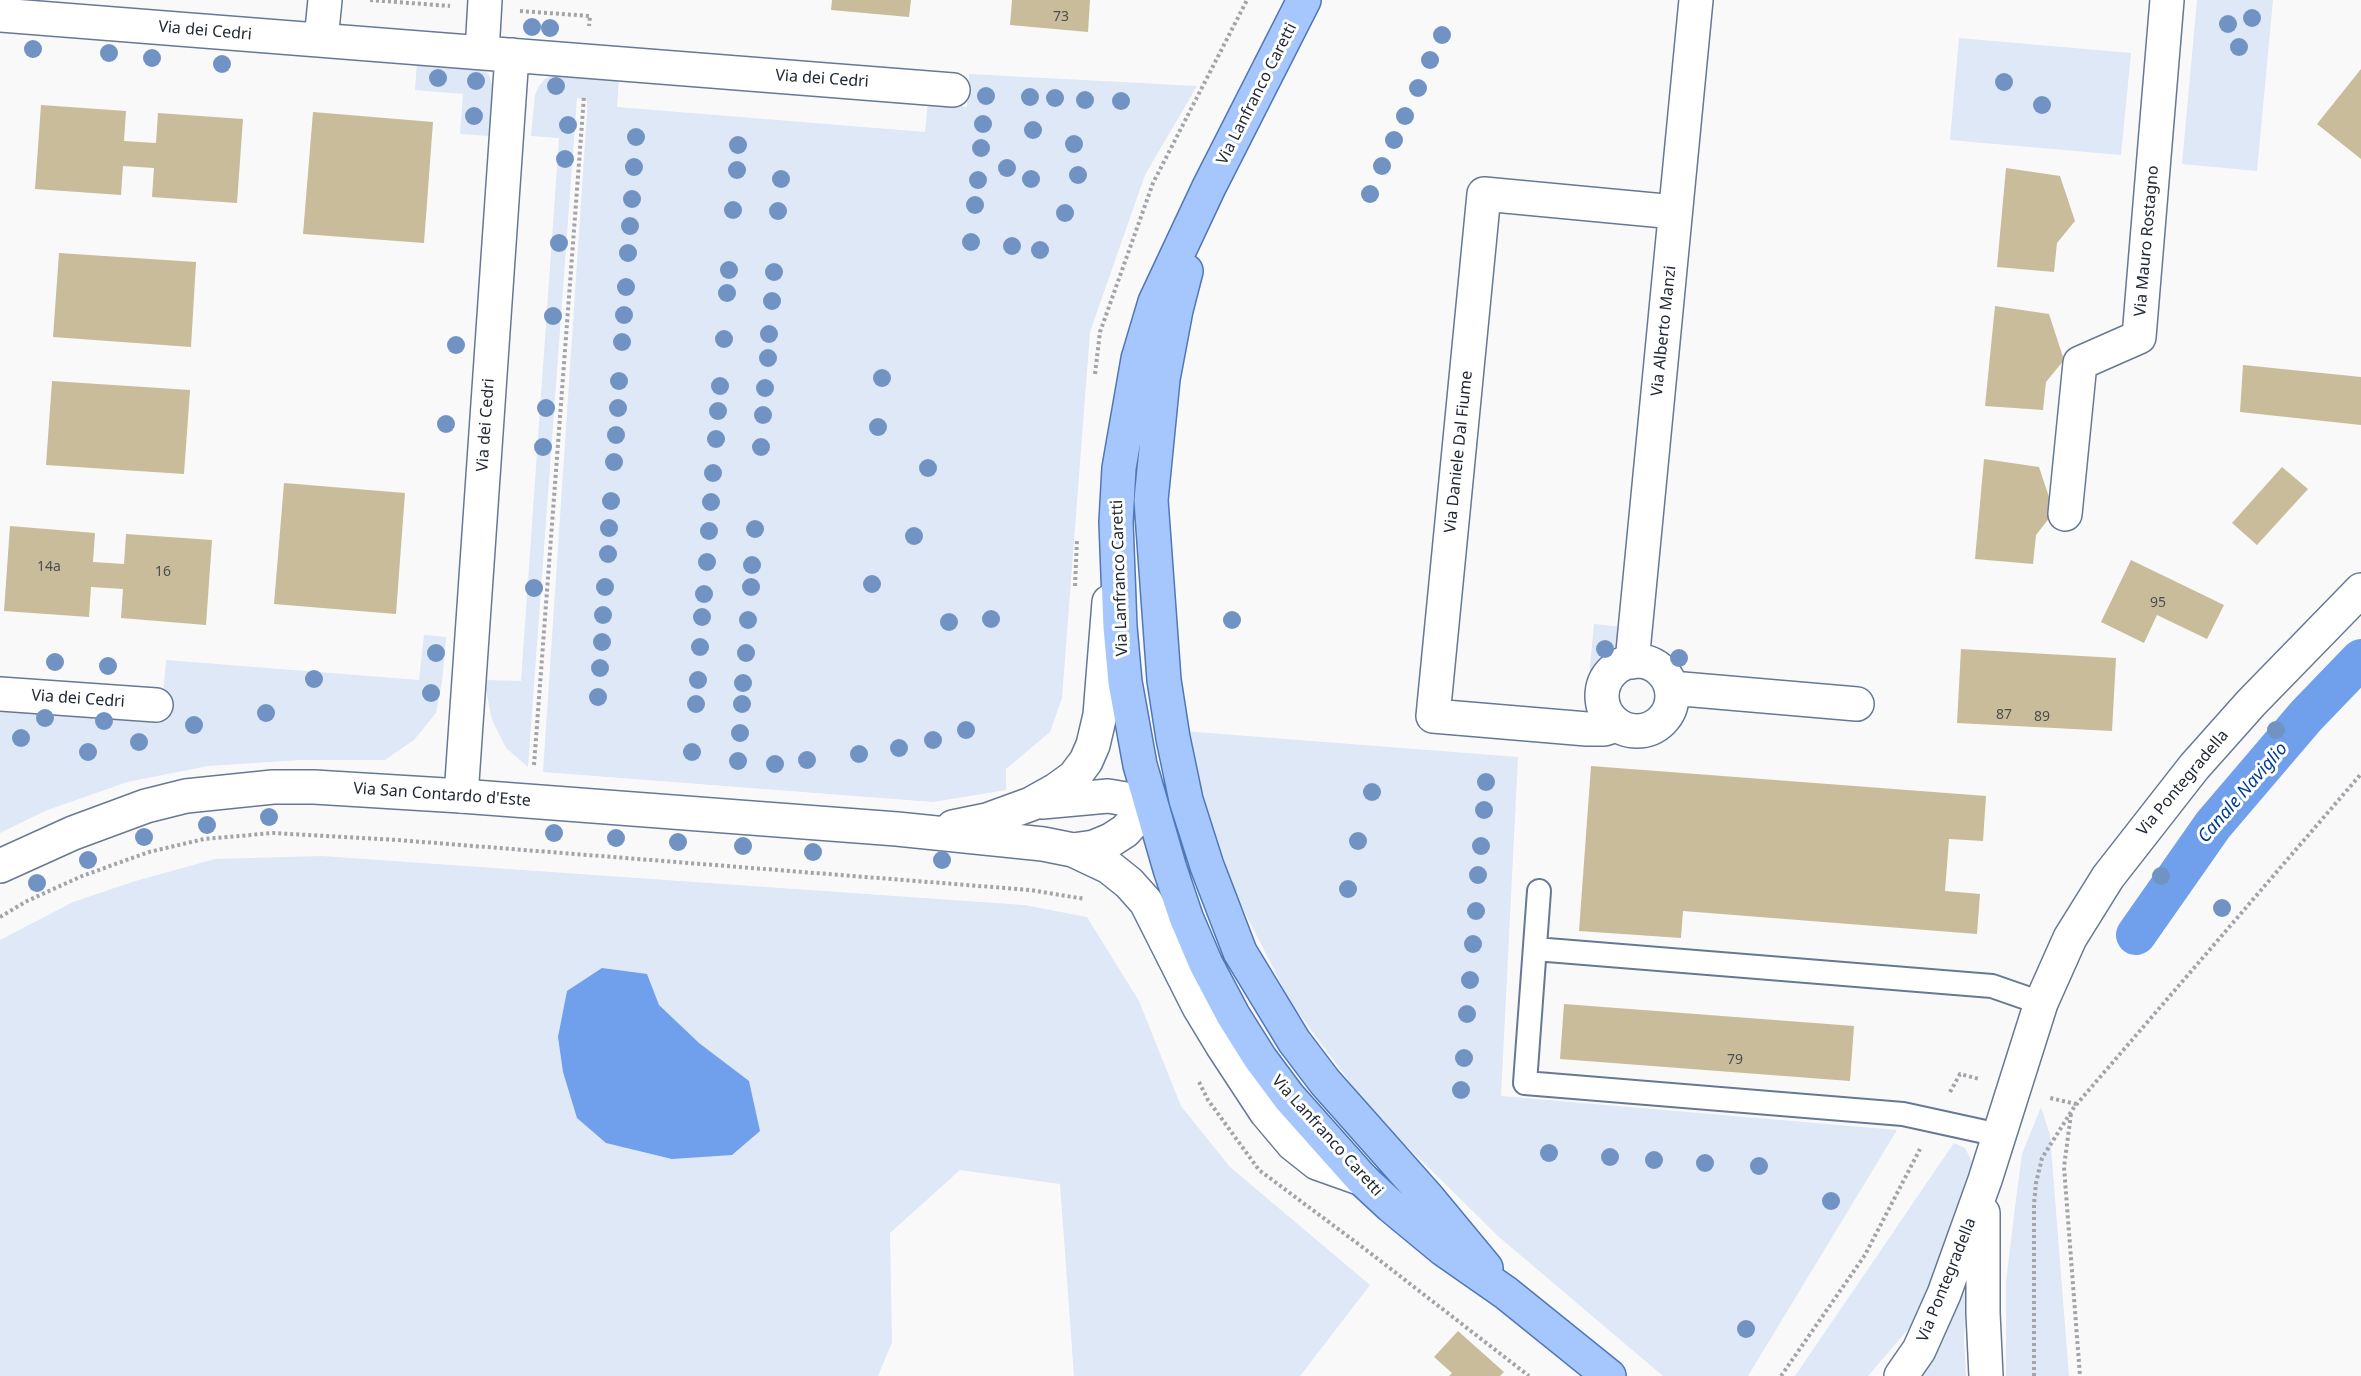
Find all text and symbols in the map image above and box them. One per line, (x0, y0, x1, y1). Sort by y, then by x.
house number: 73 (1053, 9, 1069, 25)
street label: Via dei Cedri (157, 17, 253, 45)
street label: Via Lanfranco Caretti (1213, 20, 1301, 168)
street label: Via dei Cedri (775, 66, 869, 92)
street label: Via Mauro Rostagno (2131, 165, 2163, 317)
street label: Via Alberto Manzi (1648, 265, 1680, 397)
street label: Via Daniele Dal Fiume (1441, 370, 1477, 534)
street label: Via dei Cedri (473, 378, 499, 472)
street label: Via Lanfranco Caretti (1108, 500, 1132, 656)
house number: 14a (37, 559, 61, 575)
house number: 16 (155, 564, 171, 580)
house number: 95 (2150, 595, 2166, 611)
street label: Via dei Cedri (31, 686, 125, 712)
house number: 87 (1996, 707, 2012, 723)
house number: 89 (2034, 709, 2050, 725)
street label: Via Pontegradella (2133, 726, 2233, 840)
water label: Canale Naviglio (2194, 739, 2292, 847)
street label: Via San Contardo d'Este (353, 779, 531, 811)
house number: 79 (1727, 1052, 1743, 1068)
street label: Via Lanfranco Caretti (1268, 1071, 1386, 1201)
street label: Via Pontegradella (1913, 1215, 1981, 1345)

